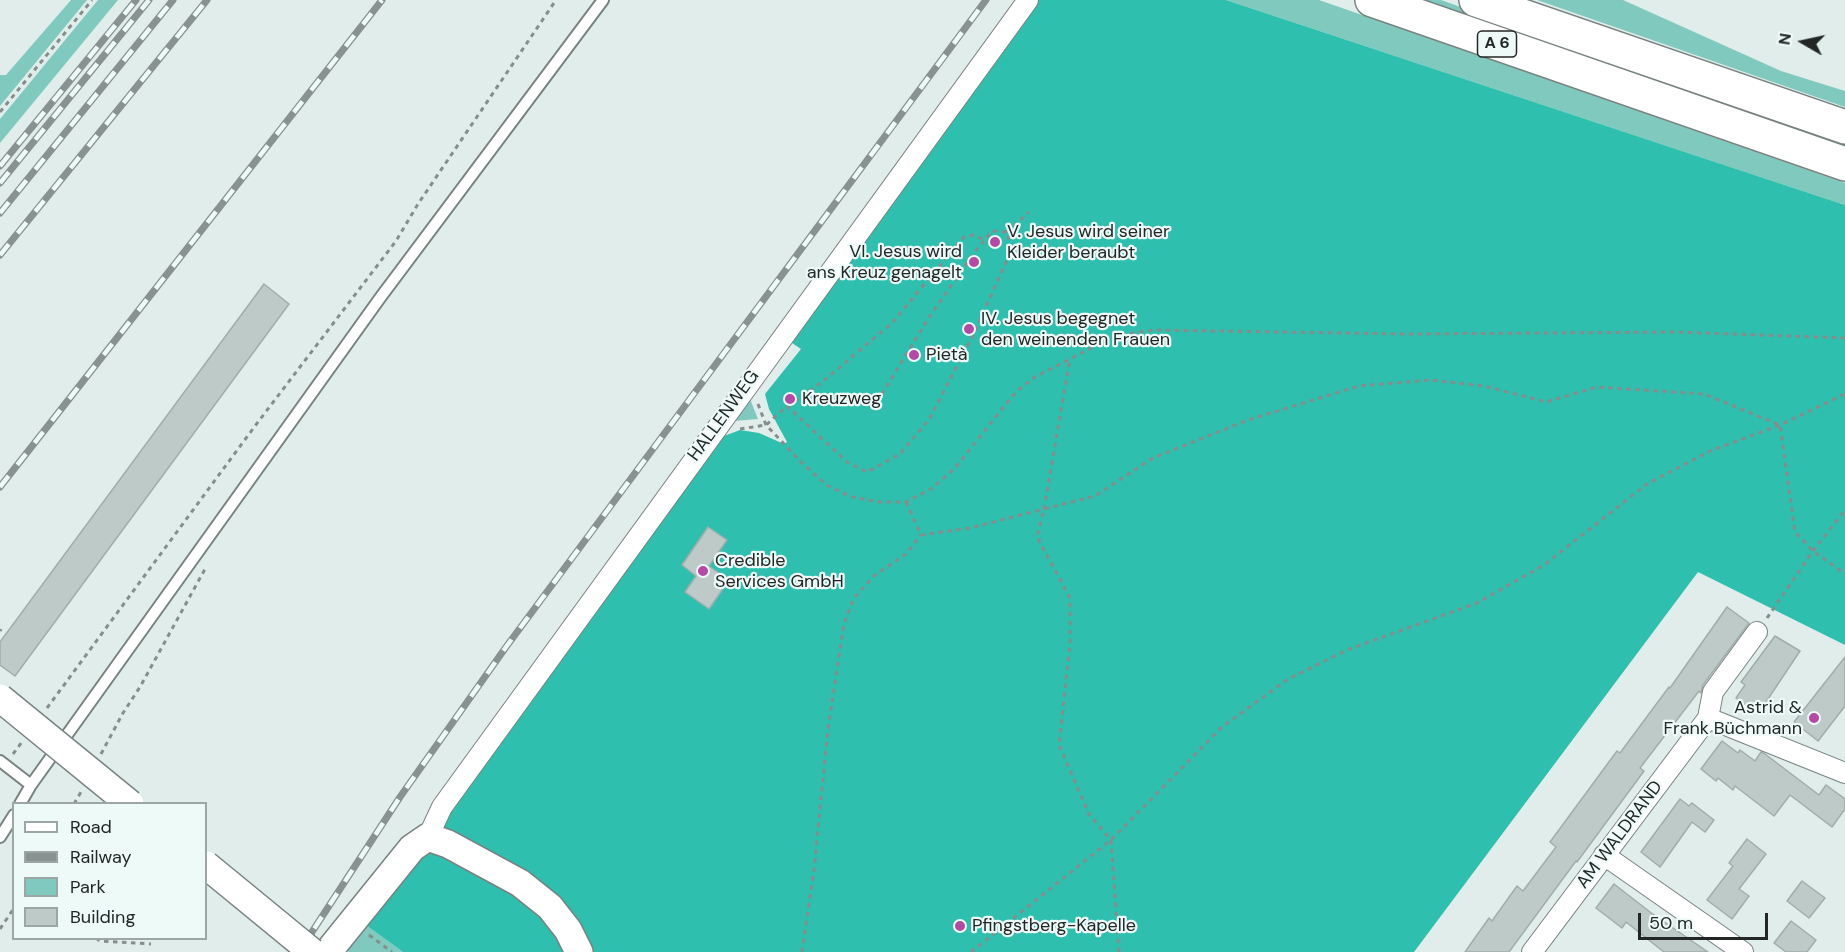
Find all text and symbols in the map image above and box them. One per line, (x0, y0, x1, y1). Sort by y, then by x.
north arrow (1773, 12, 1833, 72)
road number: A 6 (1478, 31, 1516, 57)
text: N (1773, 32, 1796, 47)
place label: V. Jesus wird seiner Kleider beraubt (1007, 221, 1170, 264)
marker: V. Jesus wird seiner Kleider beraubt (988, 235, 1002, 249)
place label: VI. Jesus wird ans Kreuz genagelt (807, 241, 962, 284)
marker: VI. Jesus wird ans Kreuz genagelt (967, 255, 981, 269)
place label: IV. Jesus begegnet den weinenden Frauen (981, 308, 1170, 350)
marker: IV. Jesus begegnet den weinenden Frauen (962, 322, 976, 336)
place label: Pietà (926, 344, 968, 366)
marker: Pietà (907, 348, 921, 362)
street label: HALLENWEG (684, 366, 764, 466)
place label: Kreuzweg (802, 388, 881, 410)
marker: Kreuzweg (783, 392, 797, 406)
place label: Credible Services GmbH (715, 550, 844, 592)
marker: Credible Services GmbH (696, 564, 710, 578)
place label: Astrid & Frank Büchmann (1663, 697, 1802, 740)
marker: Astrid & Frank Büchmann (1807, 711, 1821, 725)
street label: AM WALDRAND (1572, 777, 1668, 893)
legend (12, 802, 207, 940)
text: Road (70, 815, 112, 839)
text: Railway (70, 845, 132, 869)
text: Park (70, 875, 106, 899)
scale bar (1641, 901, 1772, 939)
text: Building (70, 905, 135, 929)
text: 50 m (1649, 911, 1693, 935)
place label: Pfingstberg-Kapelle (972, 915, 1136, 937)
marker: Pfingstberg-Kapelle (953, 919, 967, 933)

